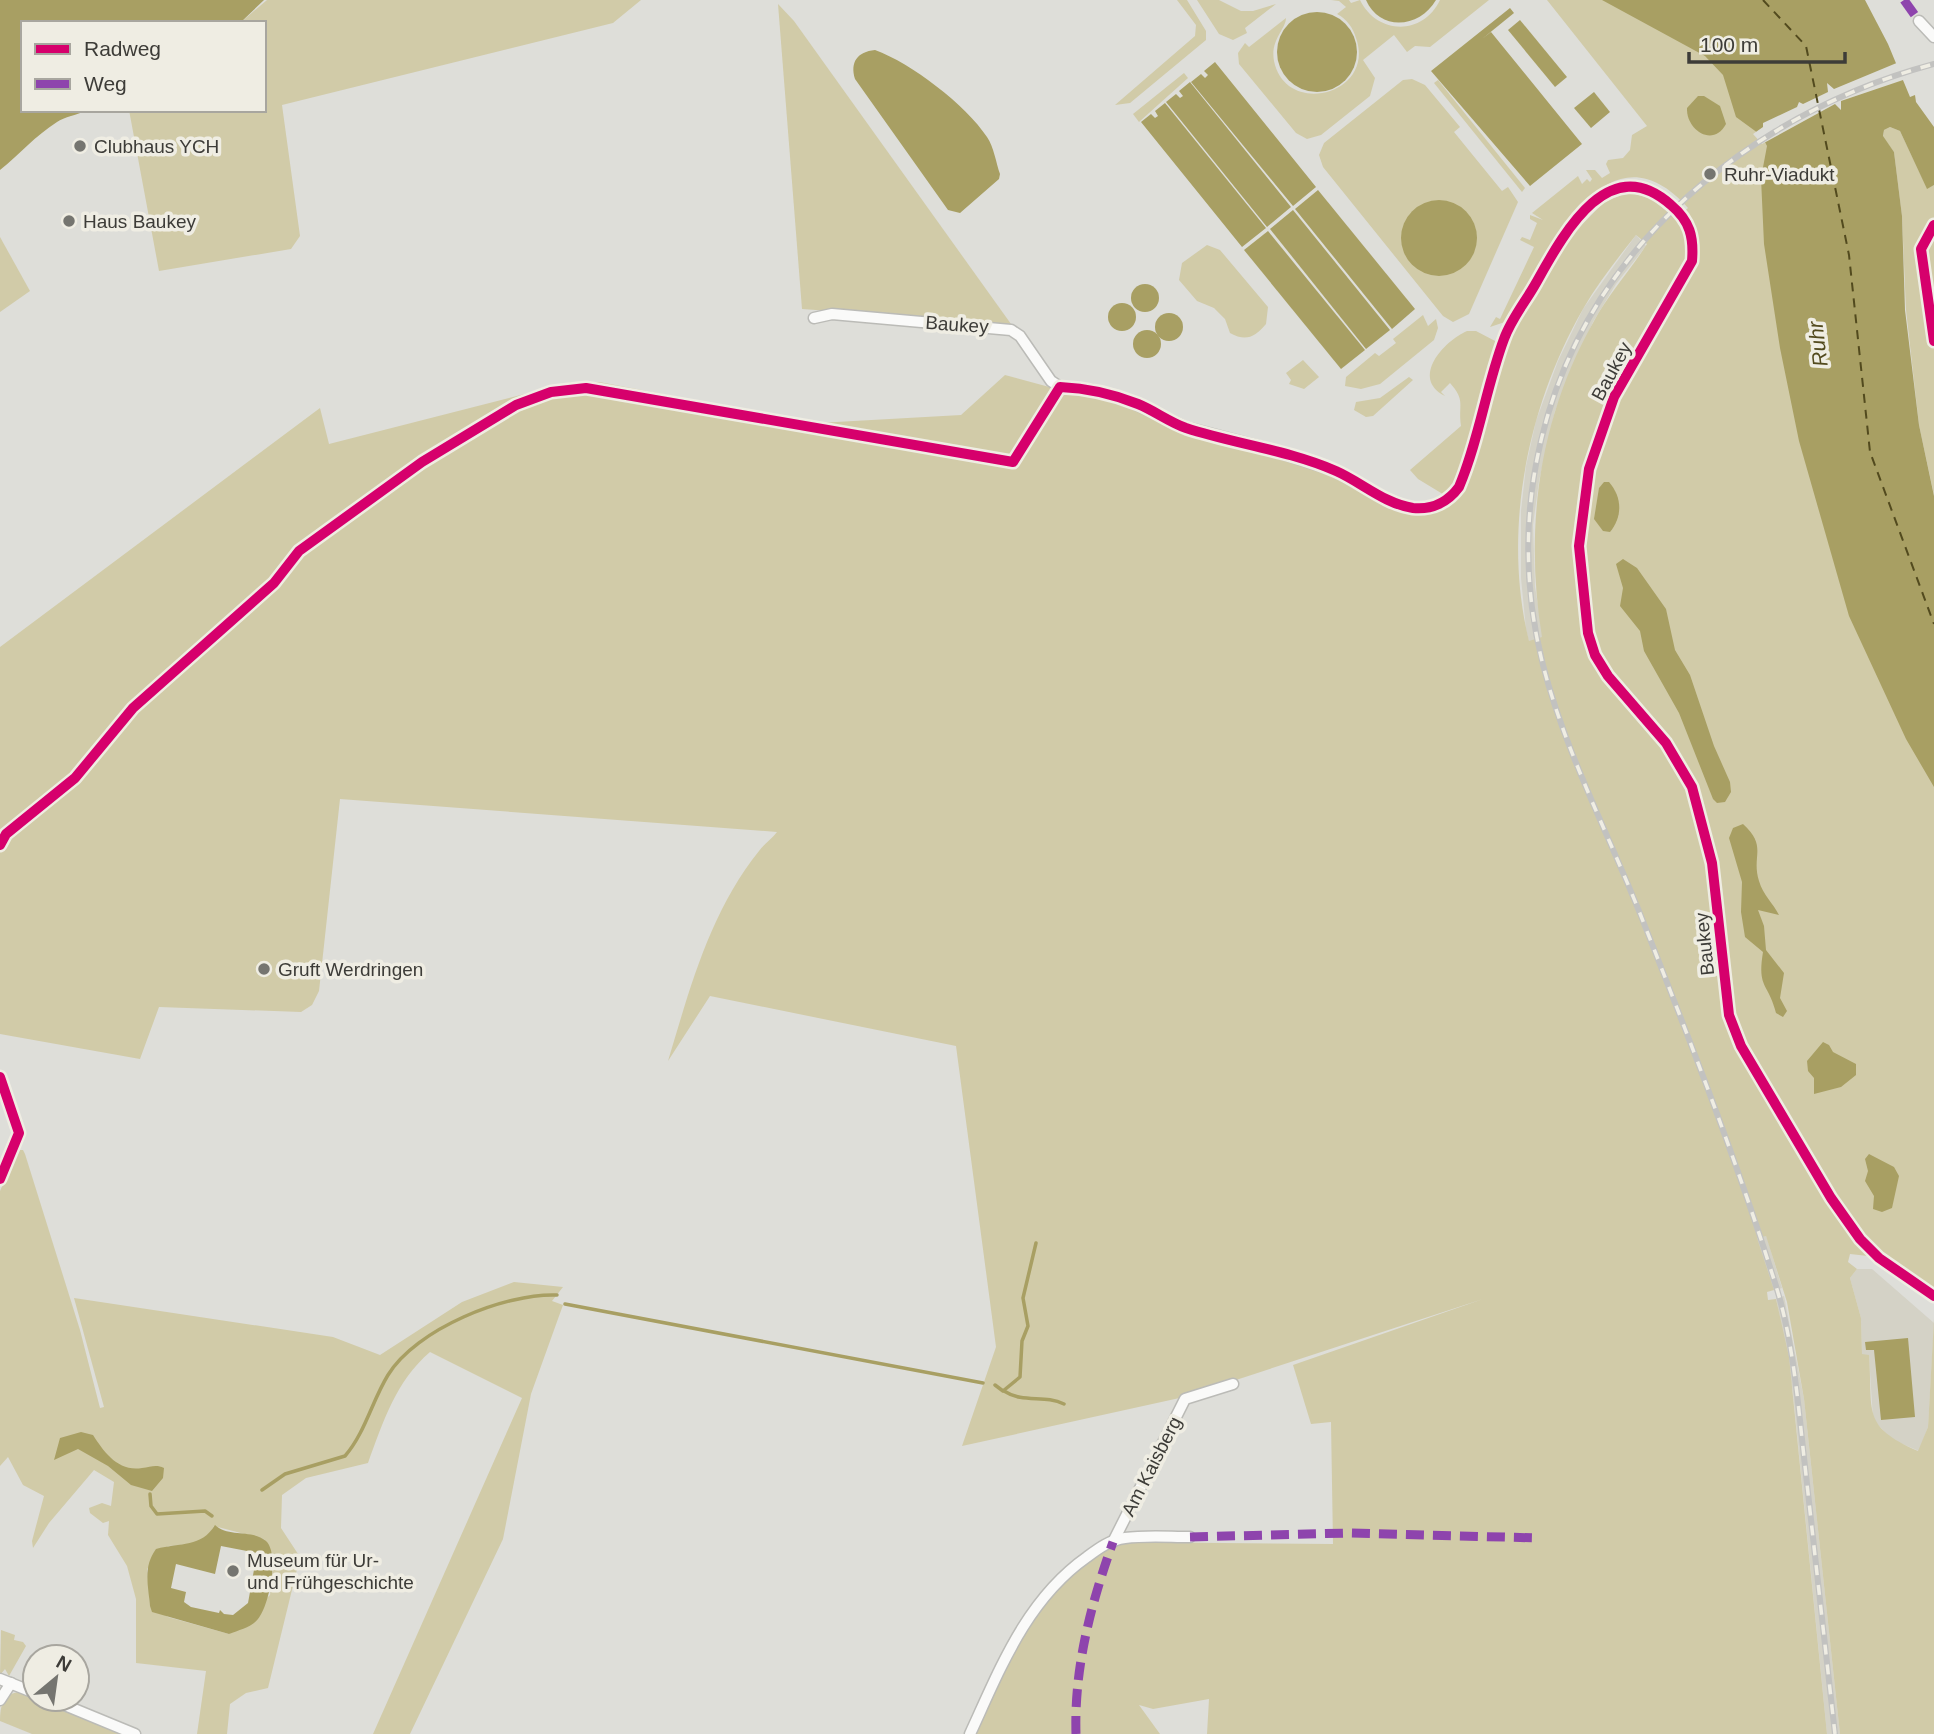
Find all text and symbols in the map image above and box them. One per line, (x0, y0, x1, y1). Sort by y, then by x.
legend (21, 21, 266, 112)
scale bar (1689, 21, 1845, 65)
text: 100 m (1700, 33, 1758, 56)
text: Radweg (84, 37, 161, 60)
text: Weg (84, 72, 127, 95)
place label: Clubhaus YCH (94, 136, 219, 157)
marker: Clubhaus YCH (72, 138, 88, 154)
place label: Ruhr-Viadukt (1724, 164, 1835, 185)
marker: Ruhr-Viadukt (1702, 166, 1718, 182)
place label: Haus Baukey (83, 211, 197, 232)
marker: Haus Baukey (61, 213, 77, 229)
street label: Baukey (925, 312, 990, 337)
water label: Ruhr (1803, 319, 1832, 368)
street label: Baukey (1587, 338, 1636, 404)
street label: Baukey (1691, 911, 1718, 977)
place label: Gruft Werdringen (278, 959, 423, 980)
marker: Gruft Werdringen (256, 961, 272, 977)
street label: Am Kaisberg (1117, 1413, 1185, 1519)
place label: Museum für Ur- und Frühgeschichte (247, 1550, 414, 1593)
marker: Museum für Ur- und Frühgeschichte (225, 1563, 241, 1579)
north arrow (21, 1643, 91, 1713)
text: N (53, 1651, 75, 1676)

